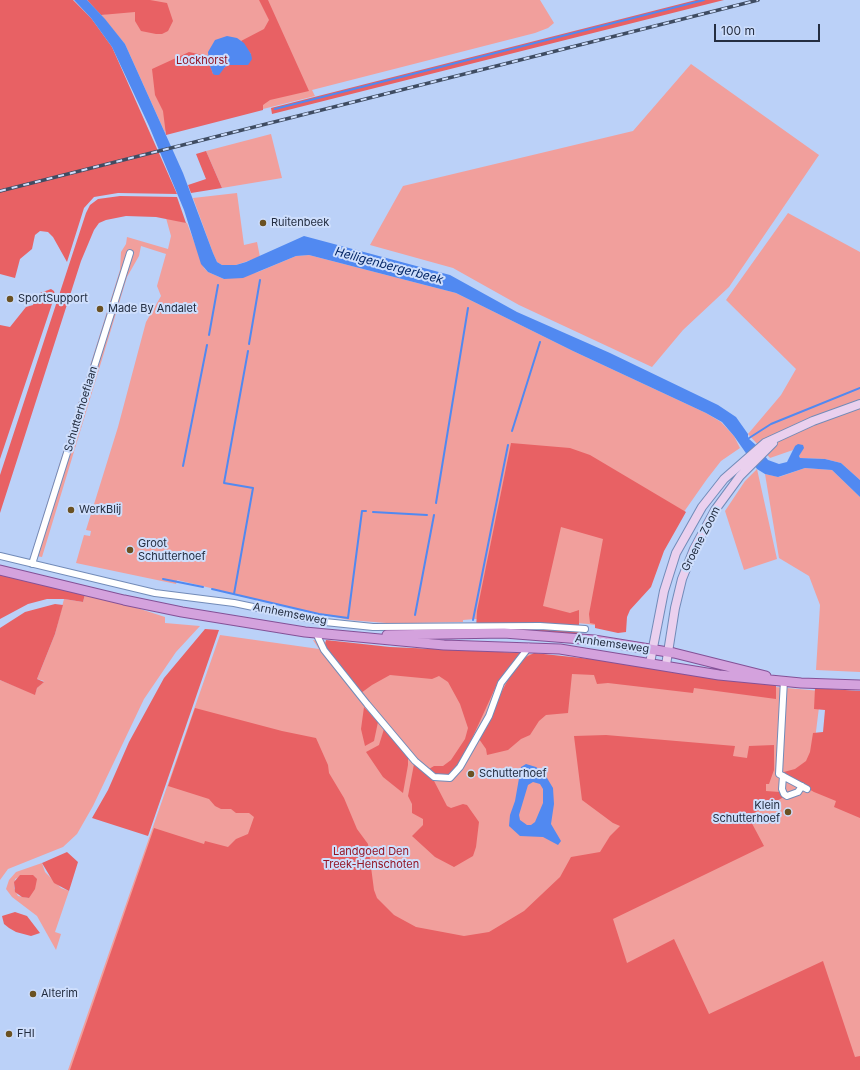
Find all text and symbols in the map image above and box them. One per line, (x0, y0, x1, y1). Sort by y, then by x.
scale bar (716, 16, 822, 42)
text: 100 m (721, 23, 755, 38)
park label: Lockhorst (176, 54, 228, 68)
place label: Ruitenbeek (271, 216, 329, 230)
marker: Ruitenbeek (258, 218, 268, 228)
water label: Heiligenbergerbeek (333, 245, 445, 287)
place label: SportSupport (18, 292, 88, 306)
marker: SportSupport (5, 294, 15, 304)
place label: Made By Andalet (108, 302, 197, 316)
marker: Made By Andalet (95, 304, 105, 314)
street label: Schutterhoeflaan (62, 365, 100, 453)
place label: WerkBlij (79, 503, 121, 517)
street label: Groene Zoom (679, 504, 723, 574)
marker: WerkBlij (66, 505, 76, 515)
place label: Groot Schutterhoef (138, 537, 205, 563)
marker: Groot Schutterhoef (125, 545, 135, 555)
street label: Arnhemseweg (252, 600, 328, 628)
street label: Arnhemseweg (574, 632, 650, 656)
place label: Schutterhoef (479, 767, 546, 781)
marker: Schutterhoef (466, 769, 476, 779)
place label: Klein Schutterhoef (713, 799, 780, 825)
marker: Klein Schutterhoef (783, 807, 793, 817)
park label: Landgoed Den Treek-Henschoten (323, 845, 419, 871)
place label: Alterim (41, 987, 78, 1001)
marker: Alterim (28, 989, 38, 999)
place label: FHI (17, 1027, 35, 1041)
marker: FHI (4, 1029, 14, 1039)

